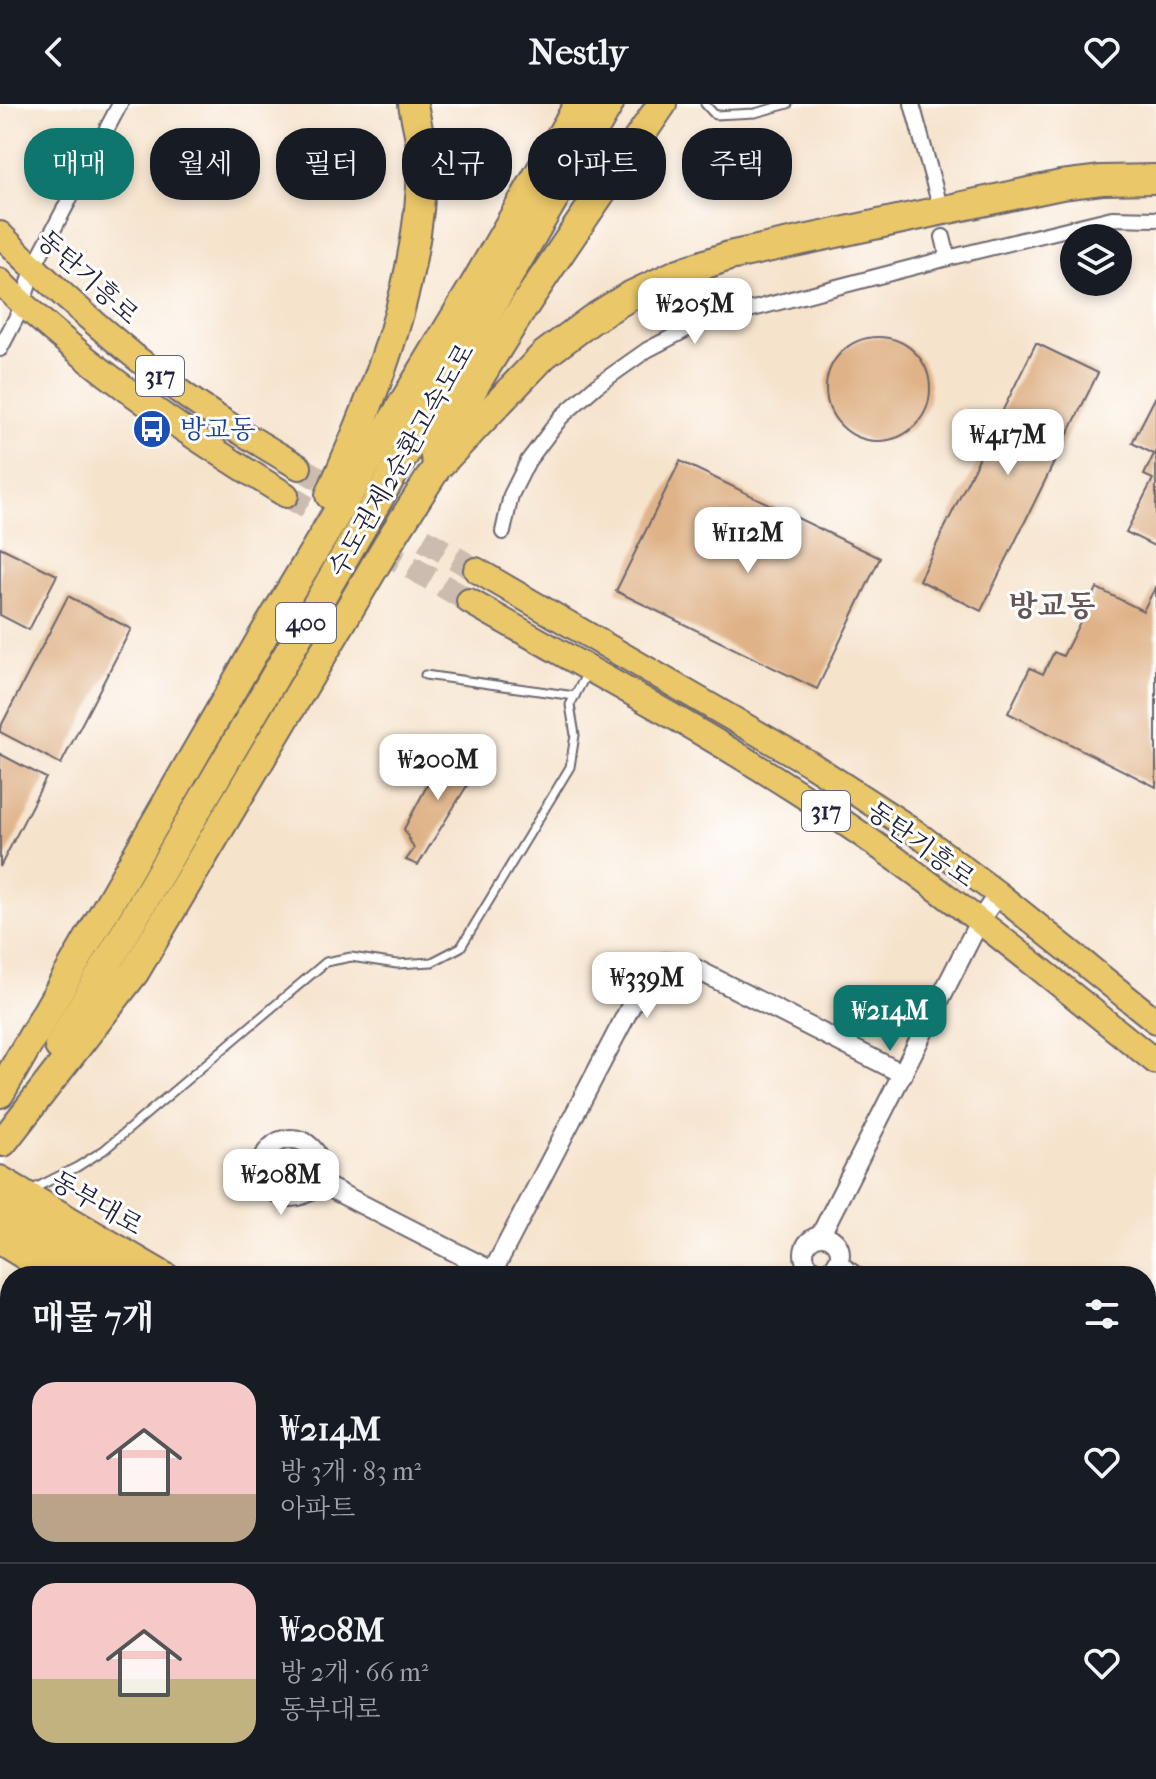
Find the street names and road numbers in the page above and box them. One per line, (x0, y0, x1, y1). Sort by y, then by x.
street label: 동탄기흥로 (31, 224, 145, 331)
street label: 수도권제2순환고속도로 (322, 338, 481, 583)
road number: 317 (136, 356, 184, 396)
road number: 400 (276, 603, 336, 643)
road number: 317 (802, 791, 850, 831)
street label: 동탄기흥로 (861, 795, 981, 894)
street label: 동부대로 (45, 1165, 148, 1242)

